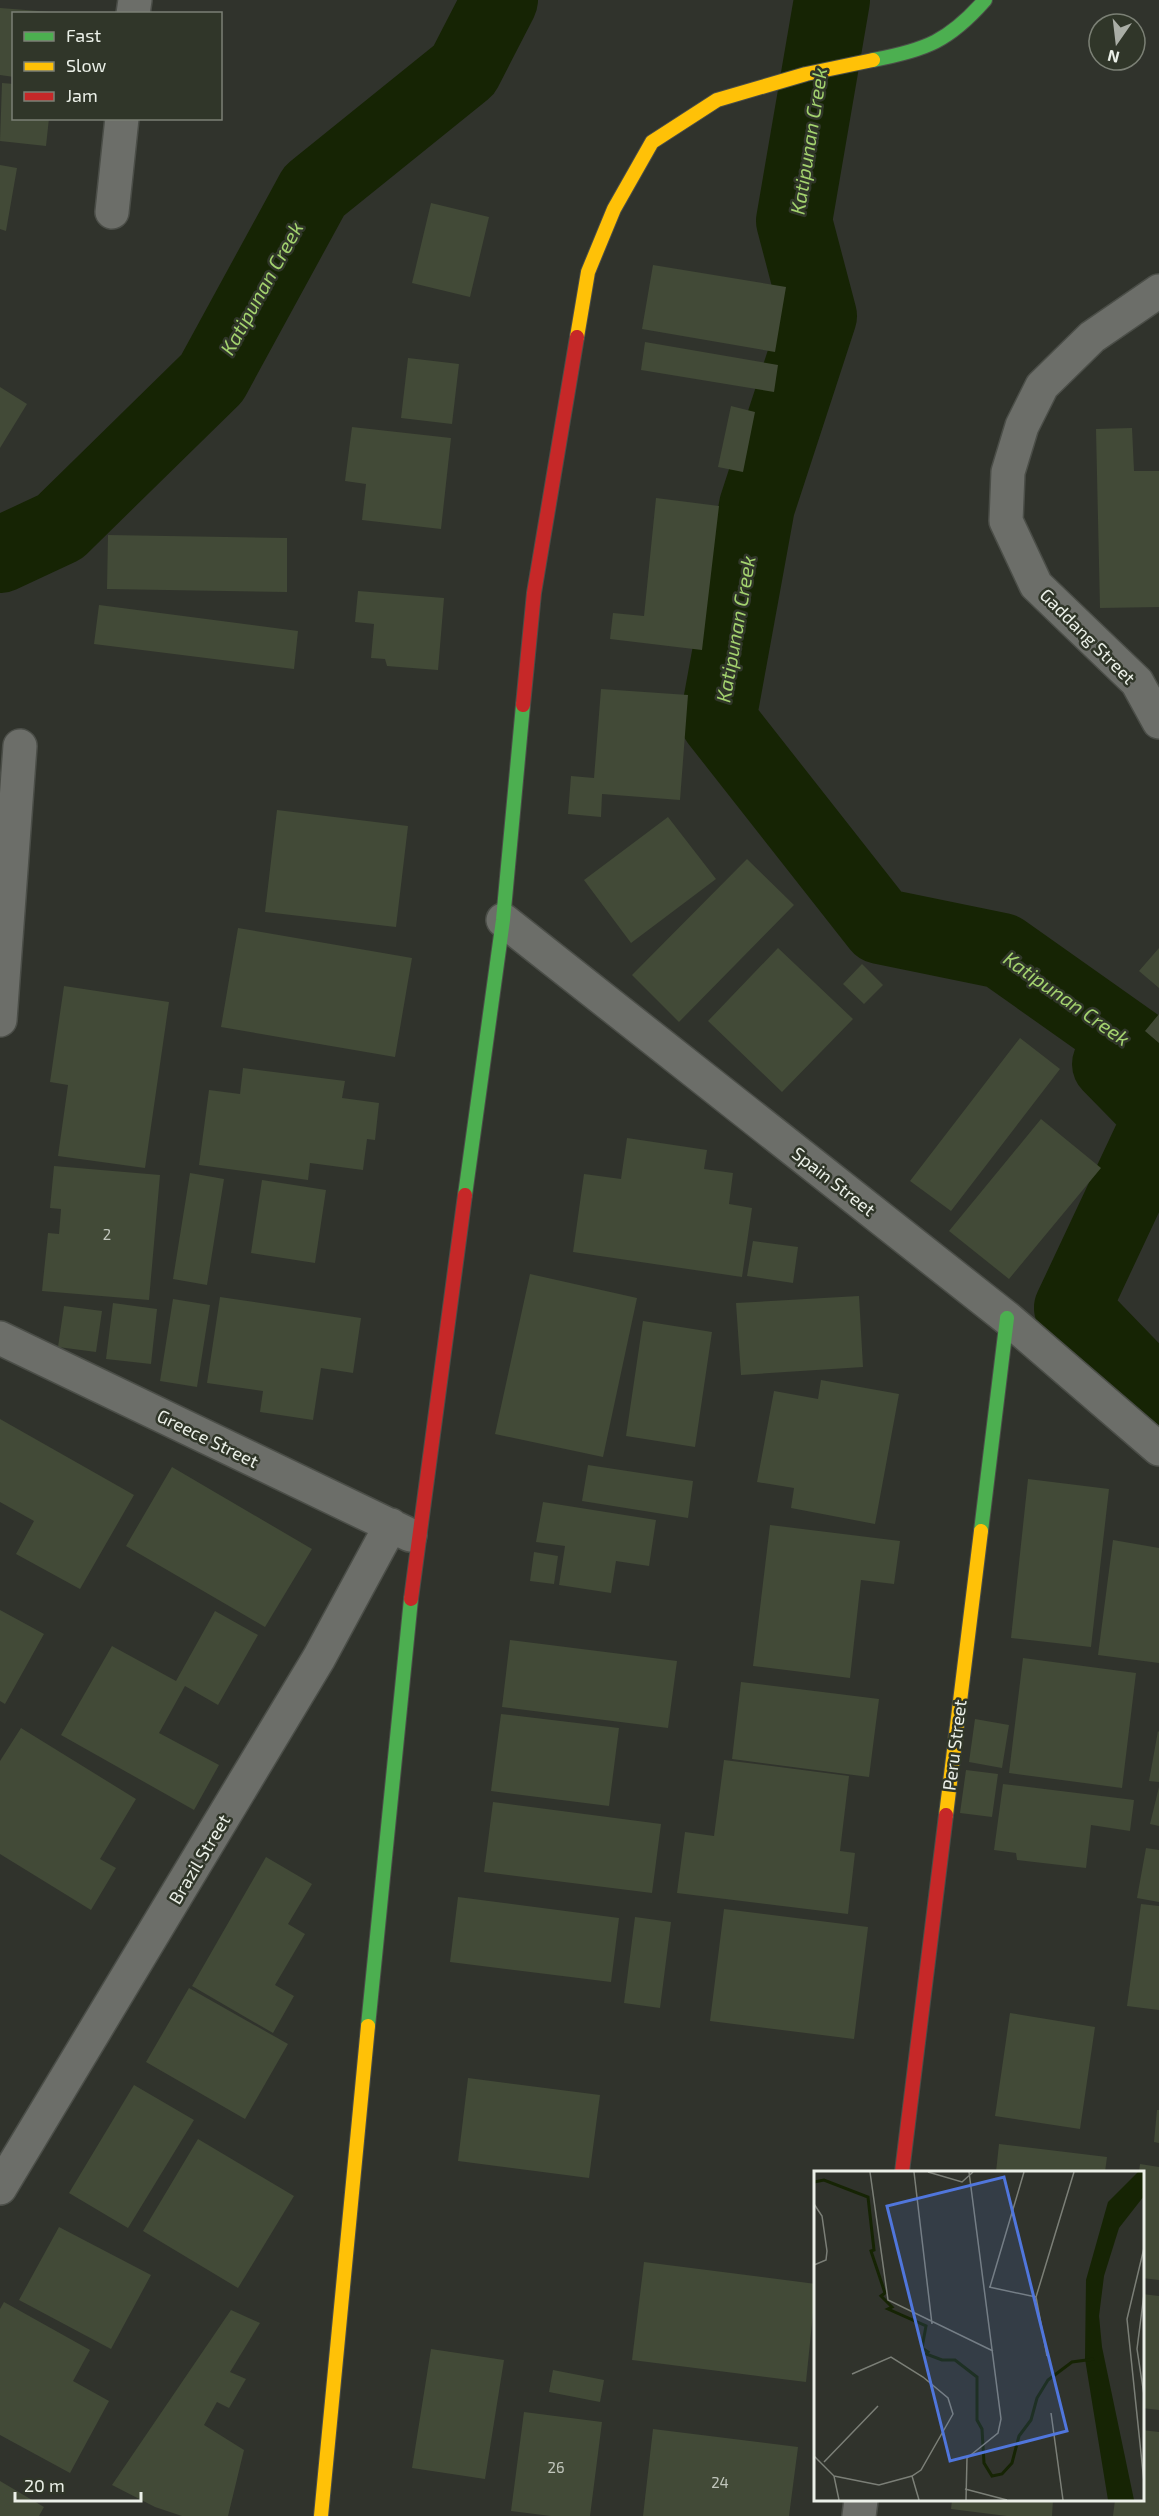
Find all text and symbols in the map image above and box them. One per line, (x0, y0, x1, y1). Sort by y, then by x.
legend (12, 12, 222, 120)
north arrow (1087, 12, 1147, 72)
text: Fast (66, 24, 101, 46)
text: N (1105, 46, 1121, 68)
text: Slow (66, 54, 107, 76)
water label: Katipunan Creek (785, 66, 831, 216)
text: Jam (66, 84, 98, 106)
water label: Katipunan Creek (215, 217, 307, 359)
water label: Katipunan Creek (710, 554, 760, 704)
street label: Gaddang Street (1036, 584, 1141, 689)
water label: Katipunan Creek (999, 946, 1135, 1050)
street label: Spain Street (788, 1142, 880, 1220)
house number: 2 (103, 1225, 111, 1243)
street label: Greece Street (154, 1404, 262, 1472)
street label: Peru Street (937, 1698, 971, 1792)
street label: Brazil Street (164, 1810, 234, 1908)
inset map (814, 2171, 1144, 2501)
house number: 26 (547, 2458, 565, 2476)
scale bar (15, 2465, 141, 2503)
house number: 24 (711, 2473, 729, 2491)
text: 20 m (24, 2474, 65, 2496)

